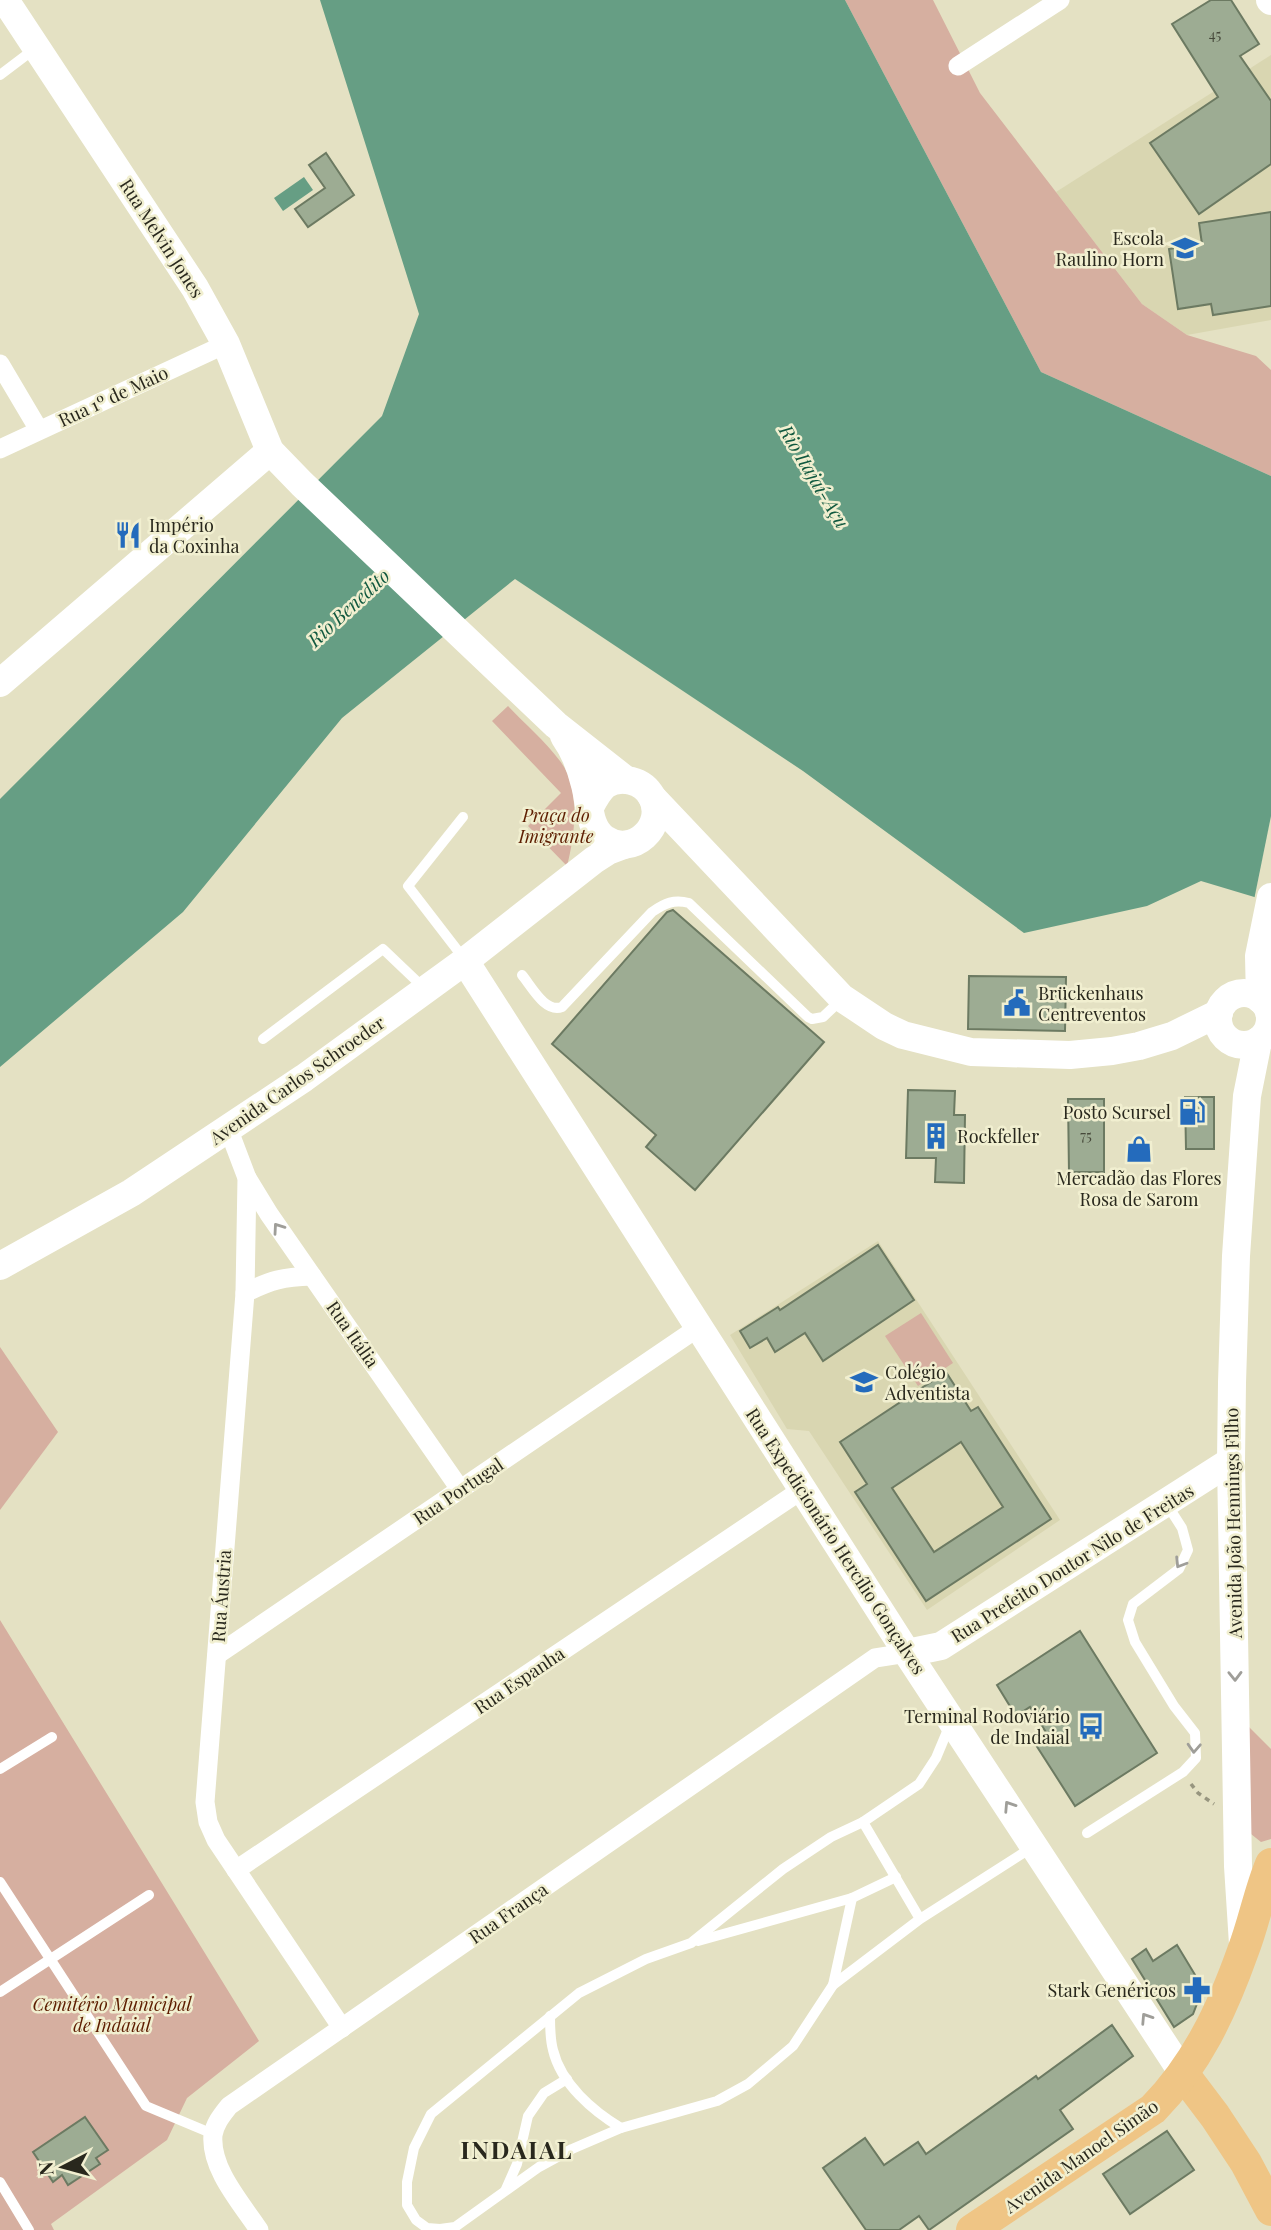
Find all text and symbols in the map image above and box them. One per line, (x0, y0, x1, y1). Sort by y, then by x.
house number: 45 (1209, 25, 1222, 44)
street label: Rua Melvin Jones (114, 174, 210, 302)
place label: Escola Raulino Horn (1055, 226, 1164, 271)
school or university icon: Escola Raulino Horn (1170, 233, 1200, 263)
street label: Rua 1º de Maio (54, 360, 172, 432)
water label: Rio Itajaí-Açu (773, 419, 856, 533)
place label: Império da Coxinha (149, 513, 240, 558)
restaurant icon: Império da Coxinha (113, 520, 143, 550)
water label: Rio Benedito (301, 562, 395, 652)
park label: Praça do Imigrante (517, 803, 594, 848)
place label: Brückenhaus Centreventos (1038, 981, 1146, 1026)
public building icon: Brückenhaus Centreventos (1002, 988, 1032, 1018)
street label: Avenida Carlos Schroeder (204, 1010, 389, 1150)
fuel station icon: Posto Scursel (1177, 1097, 1207, 1127)
place label: Posto Scursel (1063, 1100, 1171, 1124)
building icon: Rockfeller (921, 1121, 951, 1151)
place label: Rockfeller (957, 1124, 1039, 1148)
house number: 75 (1080, 1126, 1092, 1145)
shop icon: Mercadão das Flores Rosa de Sarom (1124, 1134, 1154, 1164)
place label: Mercadão das Flores Rosa de Sarom (1056, 1166, 1222, 1211)
one-way arrow (274, 1223, 286, 1236)
street label: Rua Itália (321, 1296, 385, 1372)
place label: Colégio Adventista (884, 1360, 970, 1405)
school or university icon: Colégio Adventista (849, 1367, 879, 1397)
street label: Rua Expedicionário Hercílio Gonçalves (741, 1403, 931, 1679)
street label: Avenida João Hennings Filho (1219, 1408, 1247, 1639)
street label: Rua Portugal (408, 1452, 508, 1530)
street label: Rua Prefeito Doutor Nilo de Freitas (946, 1478, 1198, 1648)
street label: Rua Áustria (206, 1549, 236, 1643)
one-way arrow (1176, 1555, 1189, 1568)
street label: Rua Espanha (469, 1641, 569, 1719)
one-way arrow (1227, 1671, 1242, 1682)
place label: Terminal Rodoviário de Indaial (904, 1704, 1070, 1749)
bus stop icon: Terminal Rodoviário de Indaial (1076, 1711, 1106, 1741)
one-way arrow (1187, 1743, 1202, 1754)
one-way arrow (1004, 1801, 1017, 1814)
street label: Rua França (464, 1877, 552, 1949)
pharmacy icon: Stark Genéricos (1182, 1975, 1212, 2005)
place label: Stark Genéricos (1048, 1978, 1176, 2002)
park label: Cemitério Municipal de Indaial (32, 1992, 193, 2037)
one-way arrow (1142, 2012, 1155, 2025)
street label: Avenida Manoel Simão (999, 2094, 1163, 2219)
north arrow (28, 2132, 98, 2202)
district label: INDAIAL (460, 2133, 574, 2165)
text: N (31, 2160, 59, 2177)

